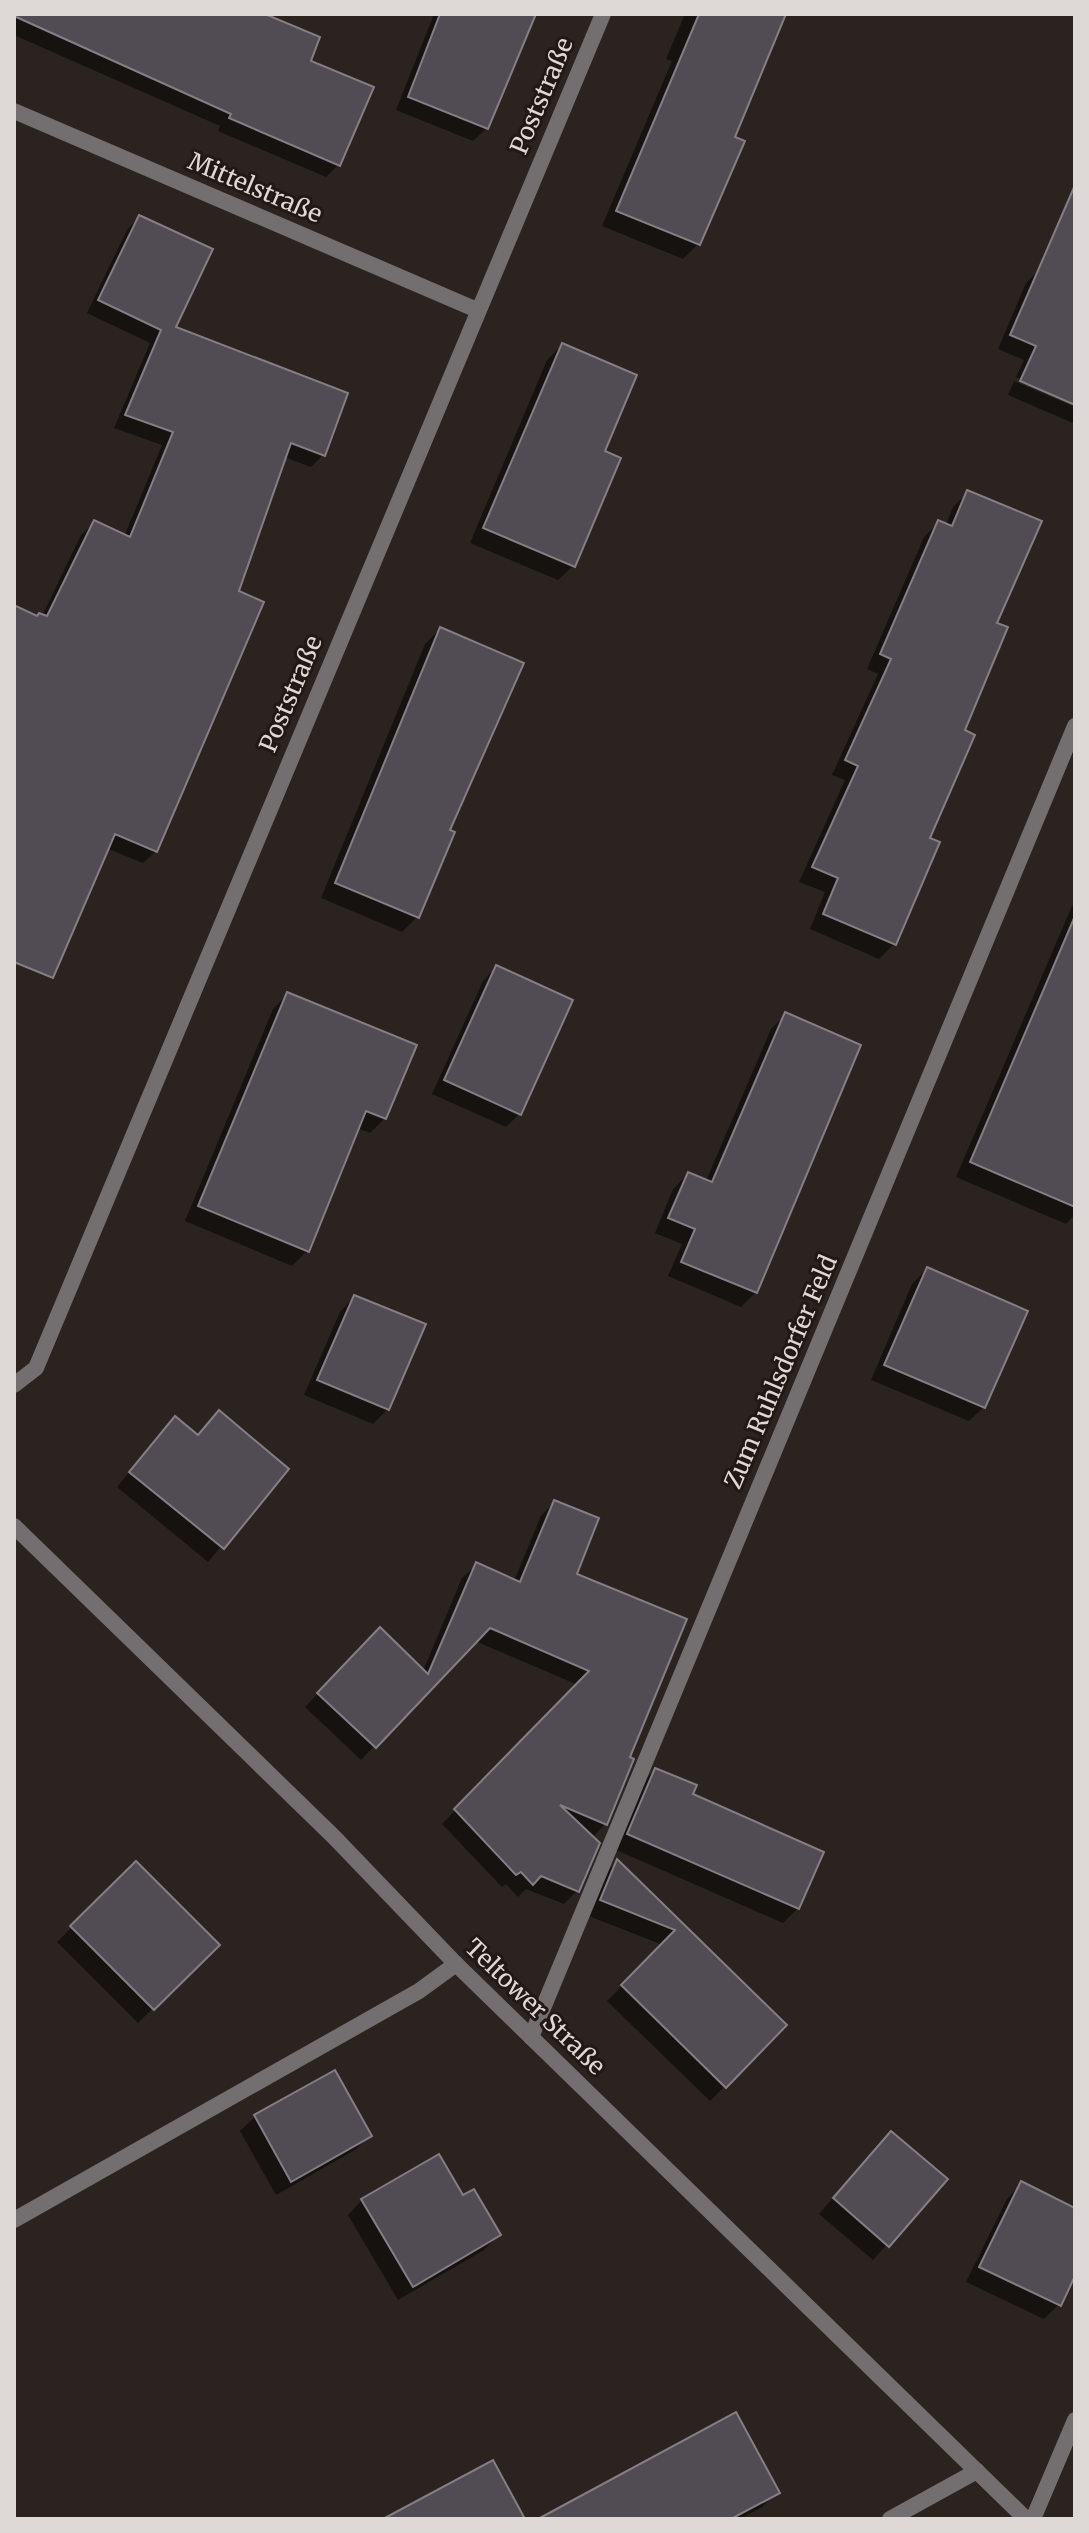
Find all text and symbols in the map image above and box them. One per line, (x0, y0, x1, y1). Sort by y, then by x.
street label: Poststraße (503, 33, 580, 159)
street label: Mittelstraße (183, 145, 327, 230)
street label: Poststraße (252, 631, 329, 757)
street label: Zum Ruhlsdorfer Feld (717, 1250, 844, 1493)
street label: Teltower Straße (459, 1932, 612, 2081)

